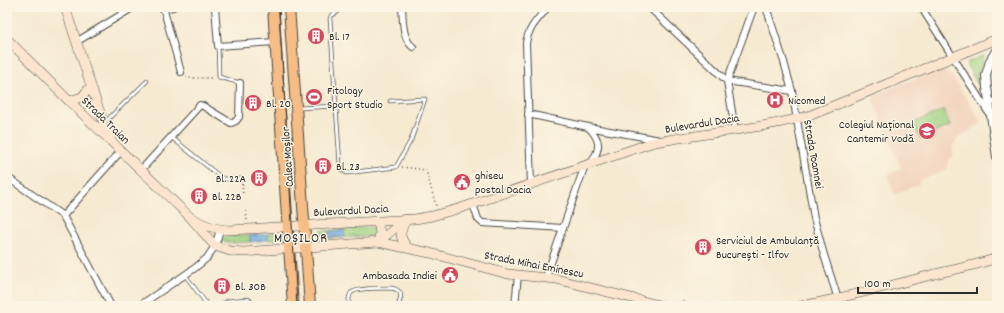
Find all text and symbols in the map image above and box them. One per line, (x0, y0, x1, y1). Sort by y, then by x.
building icon: Bl. 17 (306, 26, 326, 46)
place label: Bl. 17 (329, 29, 350, 46)
place label: Fitology Sport Studio (327, 83, 383, 114)
sports icon: Fitology Sport Studio (304, 87, 324, 107)
hospital icon: Nicomed (765, 90, 785, 110)
street label: Strada Traian (77, 93, 134, 149)
building icon: Bl. 20 (243, 93, 263, 113)
place label: Nicomed (788, 93, 825, 110)
place label: Bl. 20 (266, 96, 291, 113)
street label: Bulevardul Dacia (664, 110, 741, 139)
place label: Colegiul Național Cantemir Vodă (839, 117, 914, 148)
street label: Strada Toamnei (798, 118, 827, 190)
school or university icon: Colegiul Național Cantemir Vodă (917, 121, 937, 141)
street label: Calea Moșilor (278, 126, 299, 188)
building icon: Bl. 23 (313, 156, 333, 176)
place label: Bl. 23 (336, 159, 360, 176)
building icon: Bl. 22A (249, 168, 269, 188)
place label: ghiseu postal Dacia (475, 168, 531, 199)
place label: Bl. 22A (216, 171, 246, 188)
public building icon: ghiseu postal Dacia (452, 172, 472, 192)
building icon: Bl. 22B (189, 186, 209, 206)
place label: Bl. 22B (212, 189, 242, 206)
street label: Bulevardul Dacia (313, 201, 389, 222)
district label: MOȘILOR (274, 229, 328, 249)
place label: Serviciul de Ambulanță București - Ilfov (716, 233, 819, 264)
building icon: Serviciul de Ambulanță București - Ilfov (693, 237, 713, 257)
street label: Strada Mihai Eminescu (483, 248, 585, 283)
public building icon: Ambasada Indiei (440, 265, 460, 285)
place label: Ambasada Indiei (362, 268, 437, 285)
scale bar (858, 269, 977, 295)
building icon: Bl. 30B (212, 276, 232, 296)
text: 100 m (864, 276, 891, 293)
place label: Bl. 30B (235, 279, 266, 296)

